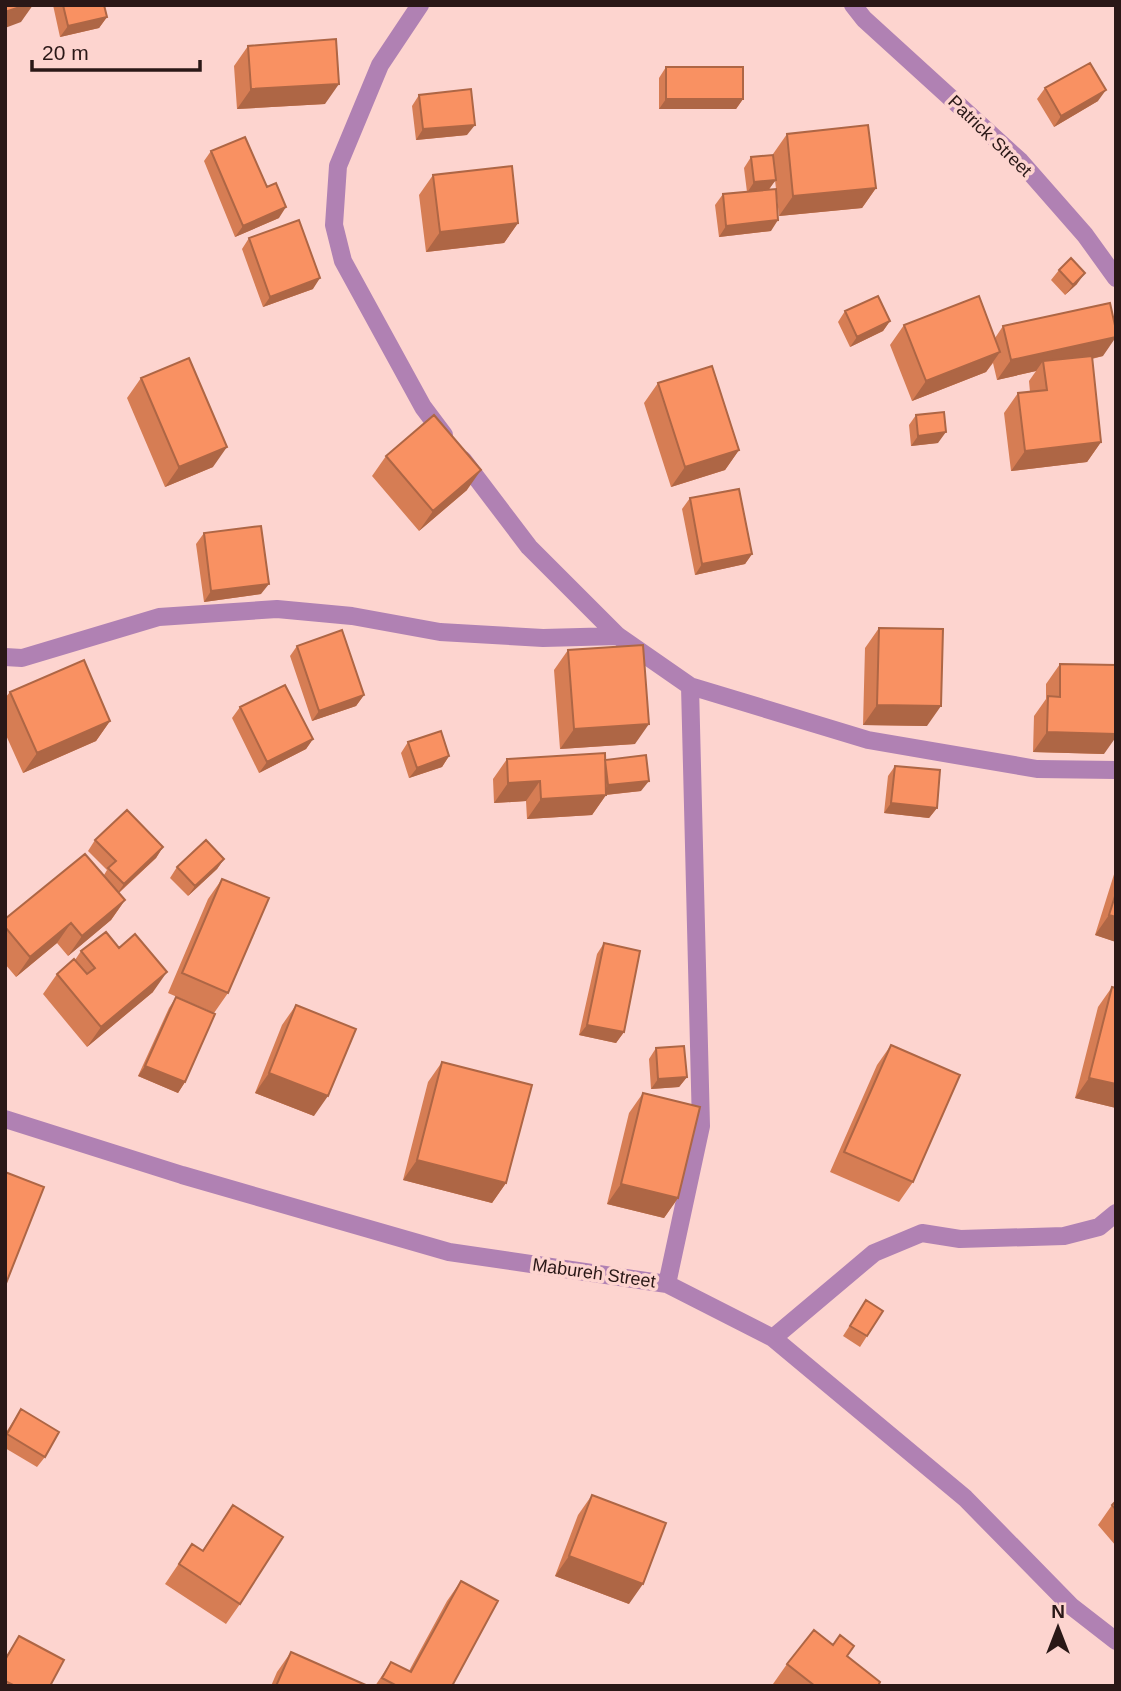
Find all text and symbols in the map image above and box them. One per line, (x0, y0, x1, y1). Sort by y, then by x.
scale bar (32, 28, 200, 72)
text: 20 m (42, 41, 89, 64)
street label: Patrick Street (944, 91, 1036, 181)
street label: Mabureh Street (531, 1254, 657, 1292)
north arrow (1023, 1593, 1093, 1663)
text: N (1051, 1601, 1065, 1622)

